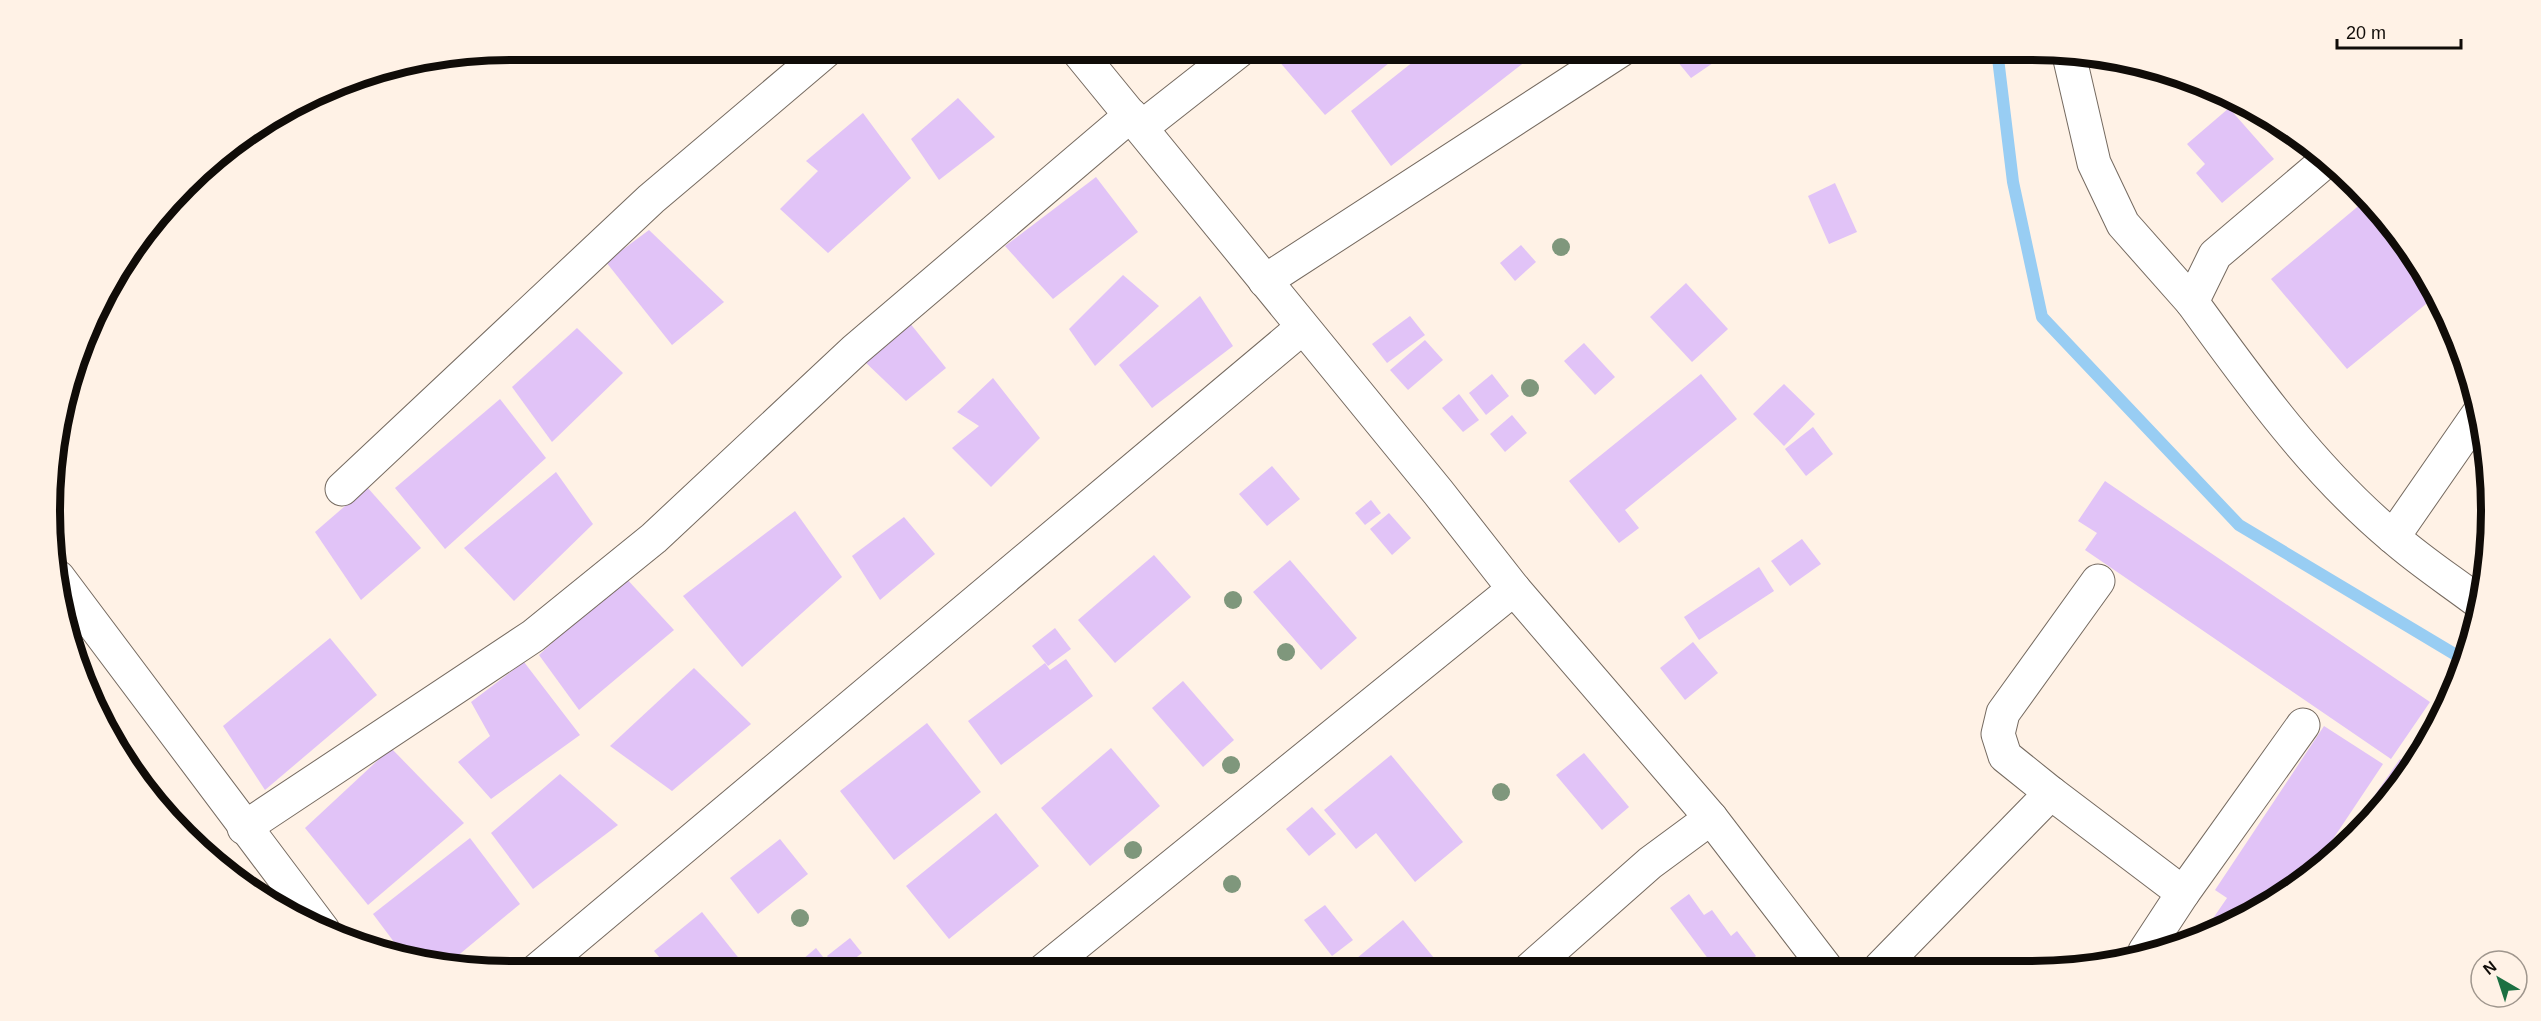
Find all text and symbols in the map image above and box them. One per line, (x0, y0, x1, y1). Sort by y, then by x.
scale bar (2337, 12, 2462, 50)
text: 20 m (2346, 23, 2386, 43)
north arrow (2469, 949, 2529, 1009)
text: N (2480, 957, 2500, 978)

